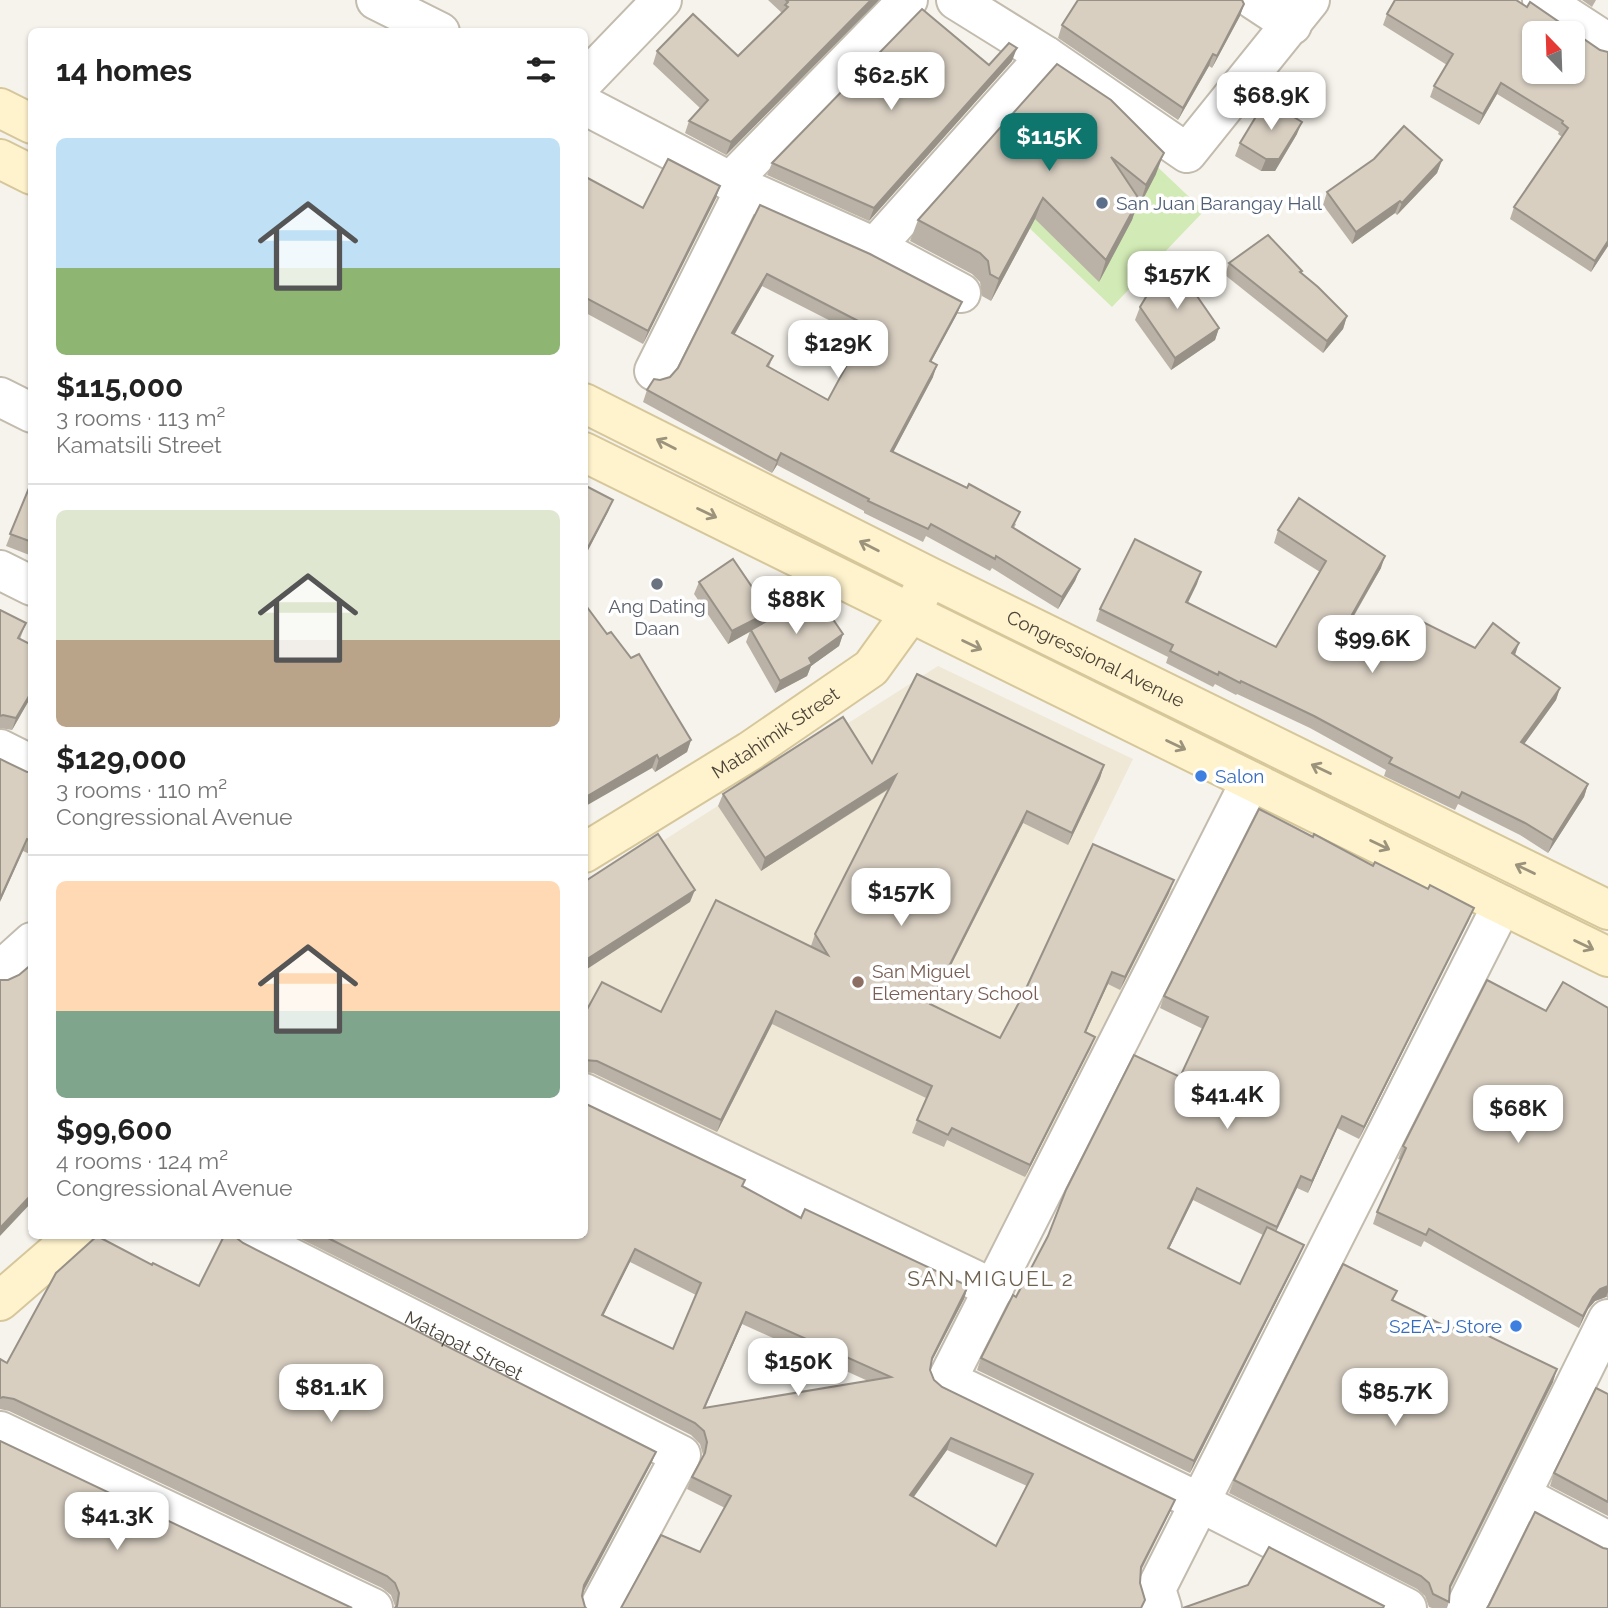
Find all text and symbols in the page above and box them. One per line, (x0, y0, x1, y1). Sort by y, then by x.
north arrow (1522, 21, 1586, 84)
map controls (1522, 21, 1585, 84)
icon: filters (522, 51, 560, 89)
pin: $62.5K (834, 52, 948, 112)
text: 14 homes (56, 53, 192, 88)
text: $62.5K (854, 61, 928, 88)
pin: $68.9K (1214, 72, 1328, 132)
text: $68.9K (1233, 81, 1309, 108)
pin: $115K (1000, 114, 1098, 173)
text: $115K (1016, 122, 1082, 149)
icon: home (245, 183, 371, 309)
place label: San Juan Barangay Hall (1116, 192, 1323, 214)
marker: San Juan Barangay Hall (1094, 195, 1110, 211)
pin: $157K (1128, 252, 1226, 311)
text: $157K (1144, 260, 1210, 287)
pin: $129K (789, 320, 887, 380)
text: $129K (804, 329, 872, 356)
text: $115,000 (56, 369, 184, 404)
text: 3 rooms · 113 m² (56, 404, 225, 431)
text: Kamatsili Street (56, 431, 222, 458)
one-way arrow (656, 436, 677, 450)
one-way arrow (696, 507, 717, 521)
one-way arrow (859, 539, 880, 553)
icon: home (245, 555, 371, 681)
marker: Ang Dating Daan (649, 576, 665, 592)
pin: $88K (755, 576, 837, 636)
text: $88K (767, 585, 825, 612)
place label: Ang Dating Daan (608, 595, 706, 639)
street label: Congressional Avenue (1003, 605, 1188, 711)
pin: $99.6K (1315, 616, 1429, 675)
text: $99.6K (1334, 624, 1410, 651)
one-way arrow (961, 638, 982, 652)
street label: Matahimik Street (708, 682, 844, 783)
one-way arrow (1165, 739, 1186, 752)
text: $129,000 (56, 741, 187, 776)
one-way arrow (1311, 761, 1332, 775)
place label: Salon (1215, 765, 1264, 787)
marker: Salon (1193, 768, 1209, 784)
text: 3 rooms · 110 m² (56, 776, 227, 803)
text: Congressional Avenue (56, 803, 293, 830)
one-way arrow (1369, 839, 1390, 852)
one-way arrow (1515, 862, 1536, 875)
pin: $157K (852, 869, 950, 928)
text: $157K (868, 877, 934, 904)
icon: home (245, 926, 371, 1052)
one-way arrow (1573, 939, 1594, 952)
place label: San Miguel Elementary School (872, 960, 1039, 1004)
marker: San Miguel Elementary School (850, 974, 866, 990)
pin: $41.4K (1170, 1072, 1284, 1131)
text: $41.4K (1191, 1080, 1263, 1107)
pin: $68K (1477, 1086, 1559, 1145)
text: $68K (1489, 1094, 1547, 1121)
text: $99,600 (56, 1112, 172, 1147)
text: 4 rooms · 124 m² (56, 1147, 228, 1174)
text: Congressional Avenue (56, 1174, 293, 1201)
district label: SAN MIGUEL 2 (907, 1266, 1075, 1291)
street label: Matapat Street (401, 1306, 527, 1385)
place label: S2EA-J Store (1389, 1315, 1502, 1337)
marker: S2EA-J Store (1508, 1318, 1524, 1334)
pin: $150K (749, 1338, 847, 1398)
text: $150K (764, 1347, 832, 1374)
pin: $81.1K (274, 1364, 388, 1424)
pin: $85.7K (1338, 1368, 1452, 1428)
text: $81.1K (295, 1373, 367, 1400)
text: $85.7K (1358, 1377, 1432, 1404)
pin: $41.3K (60, 1492, 174, 1552)
text: $41.3K (81, 1501, 153, 1528)

